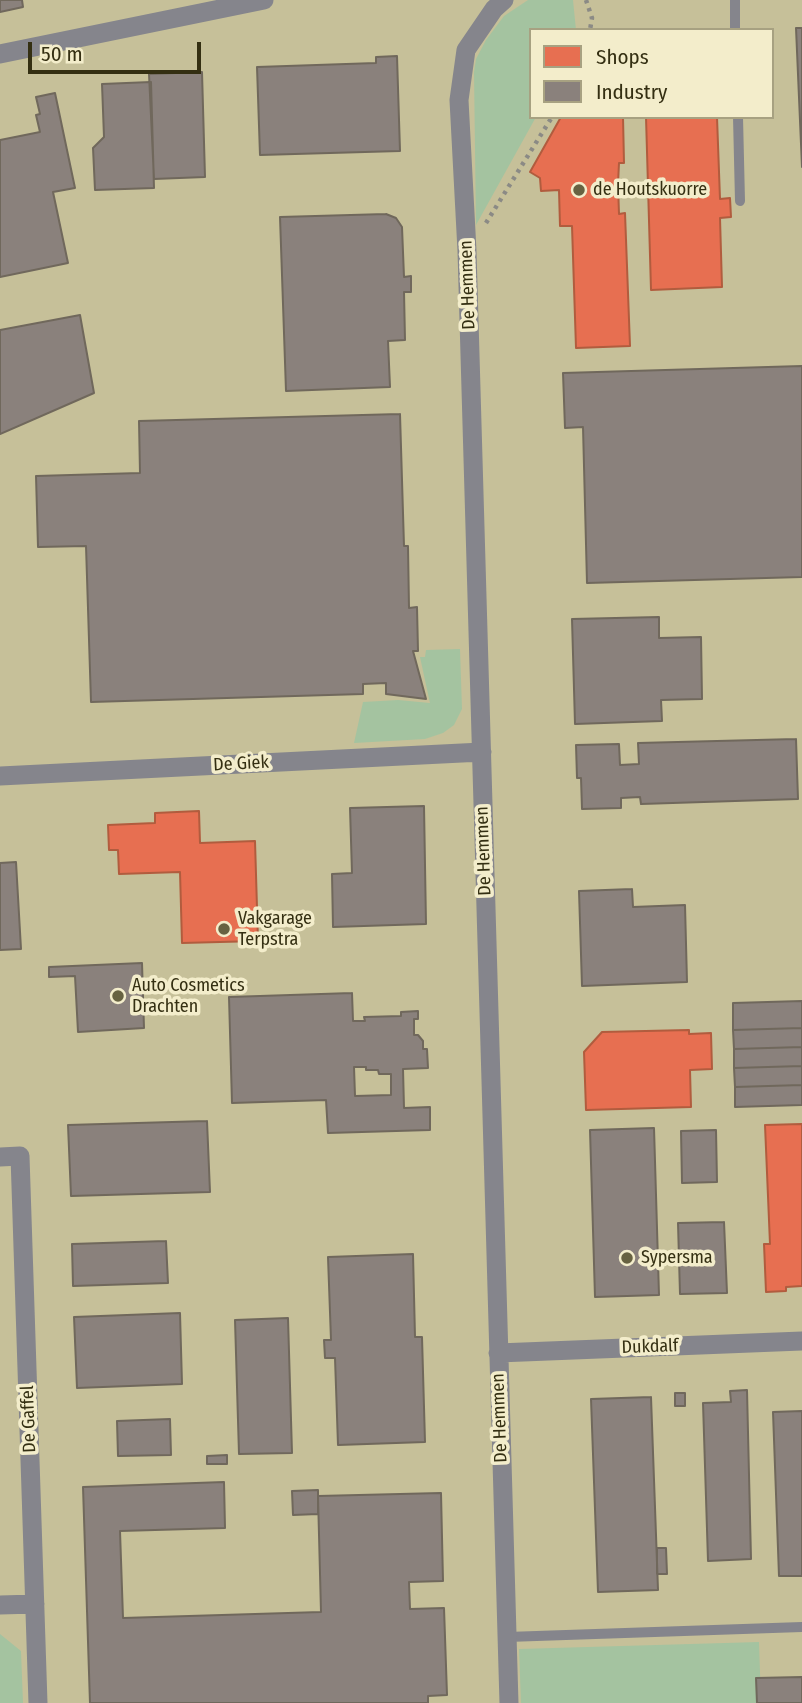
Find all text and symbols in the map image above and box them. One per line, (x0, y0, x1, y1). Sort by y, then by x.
scale bar (32, 28, 205, 72)
legend (529, 28, 774, 119)
text: 50 m (41, 41, 83, 67)
text: Shops (596, 44, 649, 70)
text: Industry (596, 79, 667, 105)
place label: de Houtskuorre (593, 179, 707, 201)
marker: de Houtskuorre (571, 182, 587, 198)
street label: De Hemmen (456, 240, 480, 330)
street label: De Giek (213, 752, 269, 776)
street label: De Hemmen (472, 806, 496, 896)
place label: Vakgarage Terpstra (238, 908, 312, 950)
marker: Vakgarage Terpstra (216, 921, 232, 937)
place label: Auto Cosmetics Drachten (132, 975, 245, 1018)
marker: Auto Cosmetics Drachten (110, 988, 126, 1004)
place label: Sypersma (641, 1247, 713, 1269)
marker: Sypersma (619, 1250, 635, 1266)
street label: Dukdalf (621, 1335, 679, 1359)
street label: De Hemmen (488, 1373, 512, 1463)
street label: De Gaffel (17, 1385, 41, 1453)

